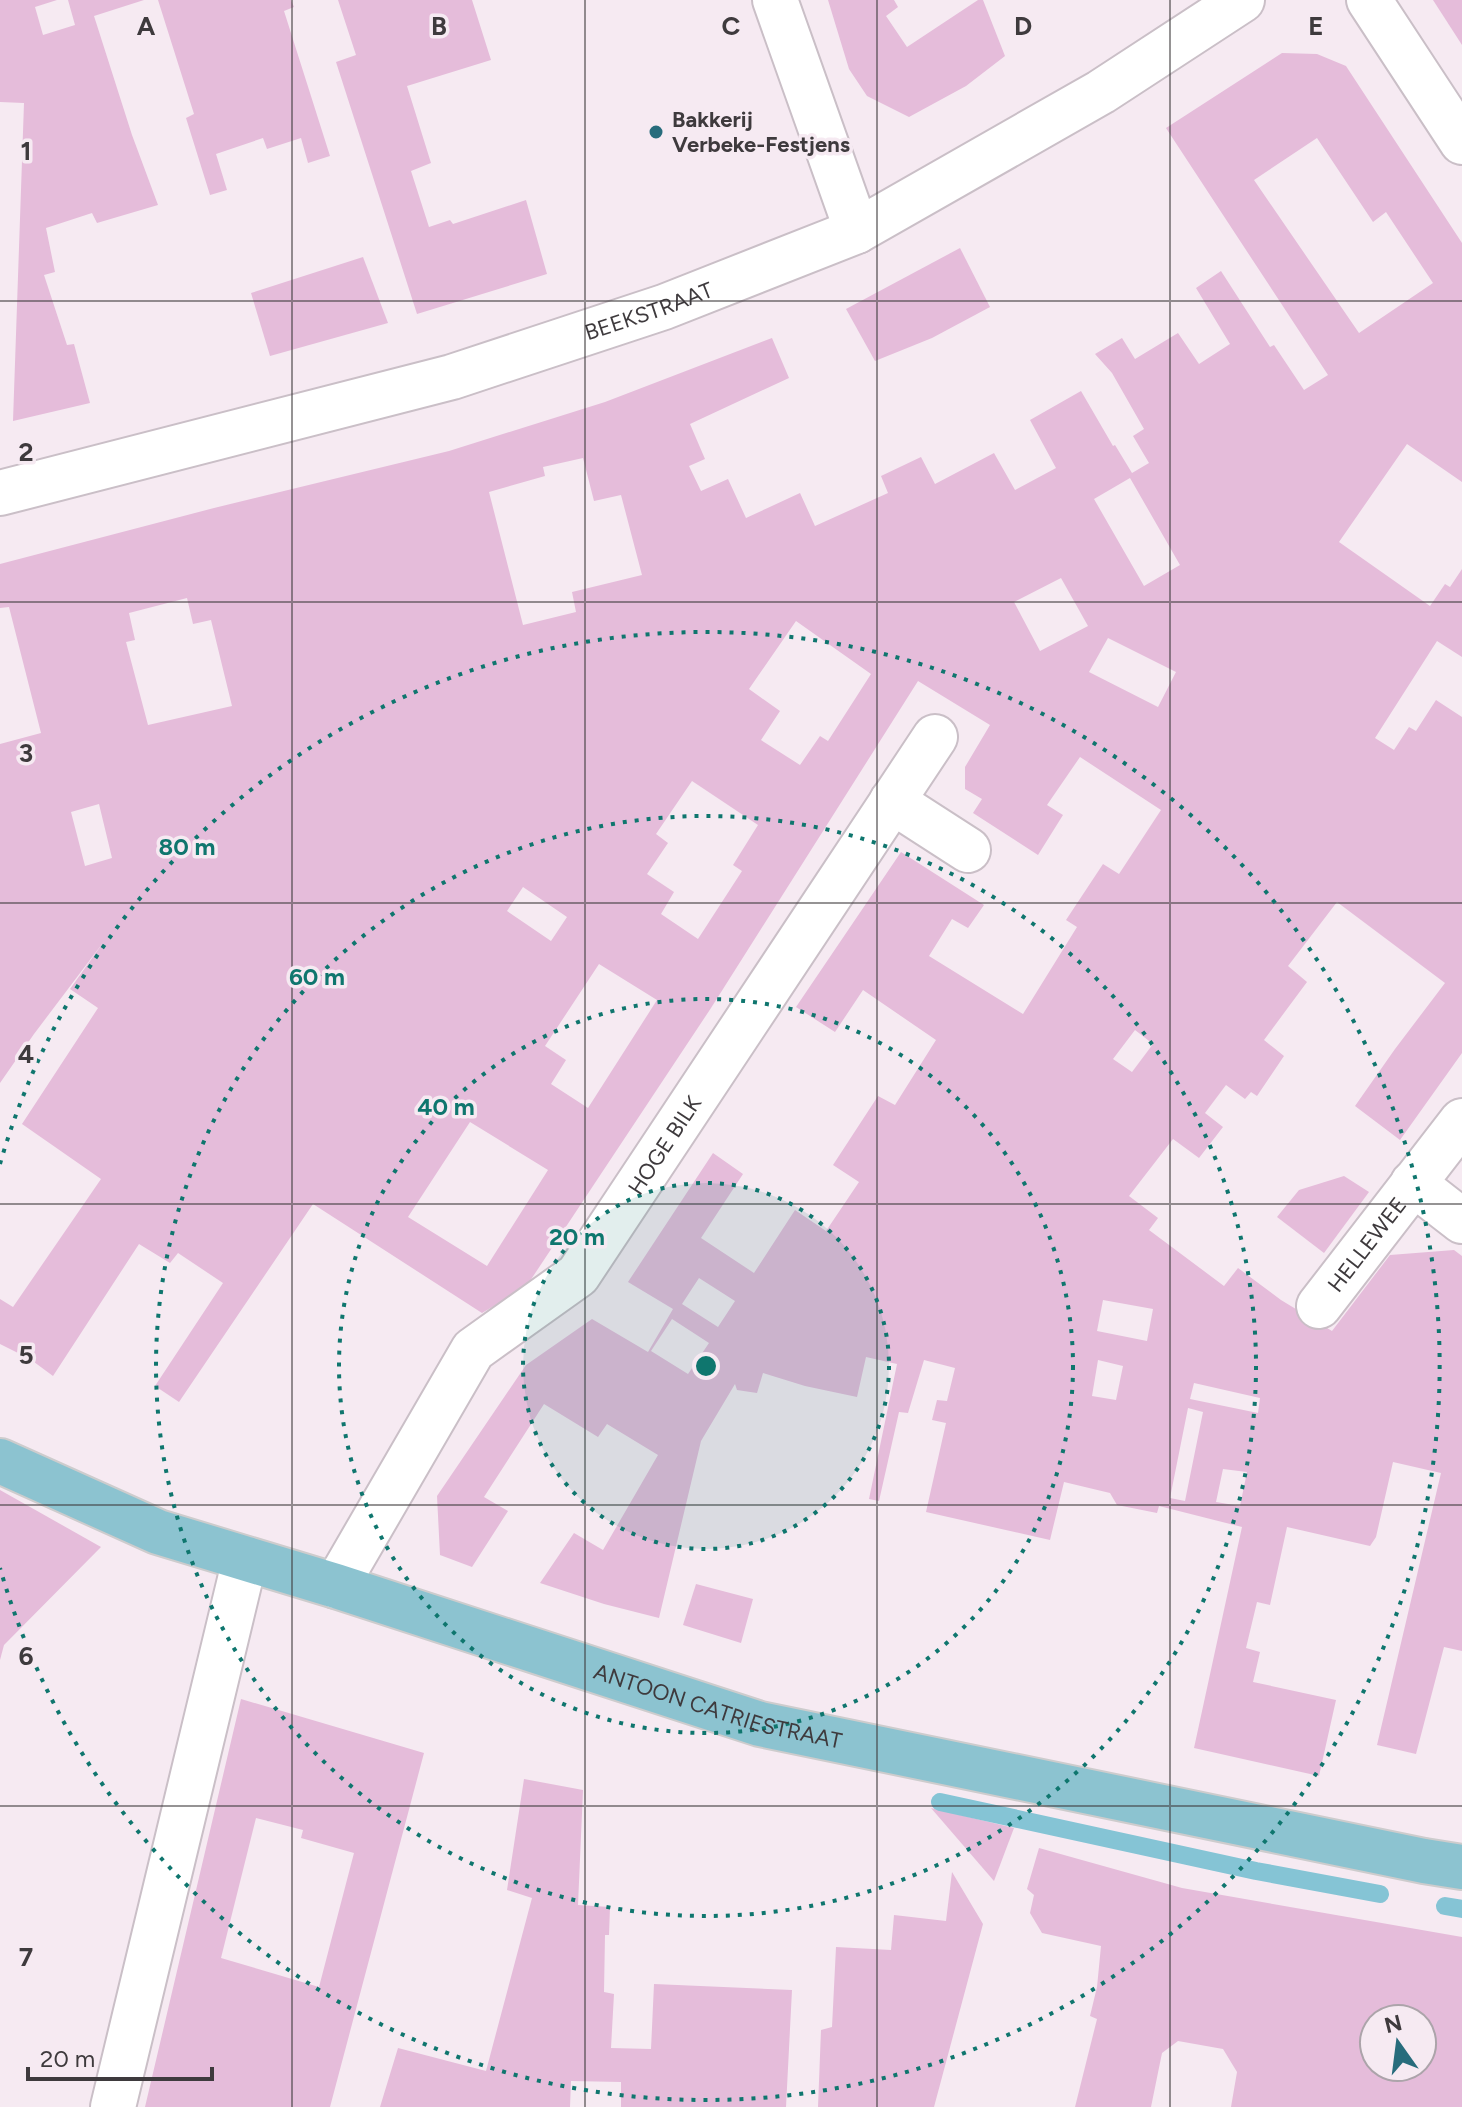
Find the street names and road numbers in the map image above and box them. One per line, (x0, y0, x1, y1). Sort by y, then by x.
street label: BEEKSTRAAT (581, 276, 717, 346)
street label: HOGE BILK (622, 1090, 707, 1200)
street label: HELLEWEE (1322, 1191, 1412, 1297)
street label: ANTOON CATRIESTRAAT (591, 1657, 845, 1754)

